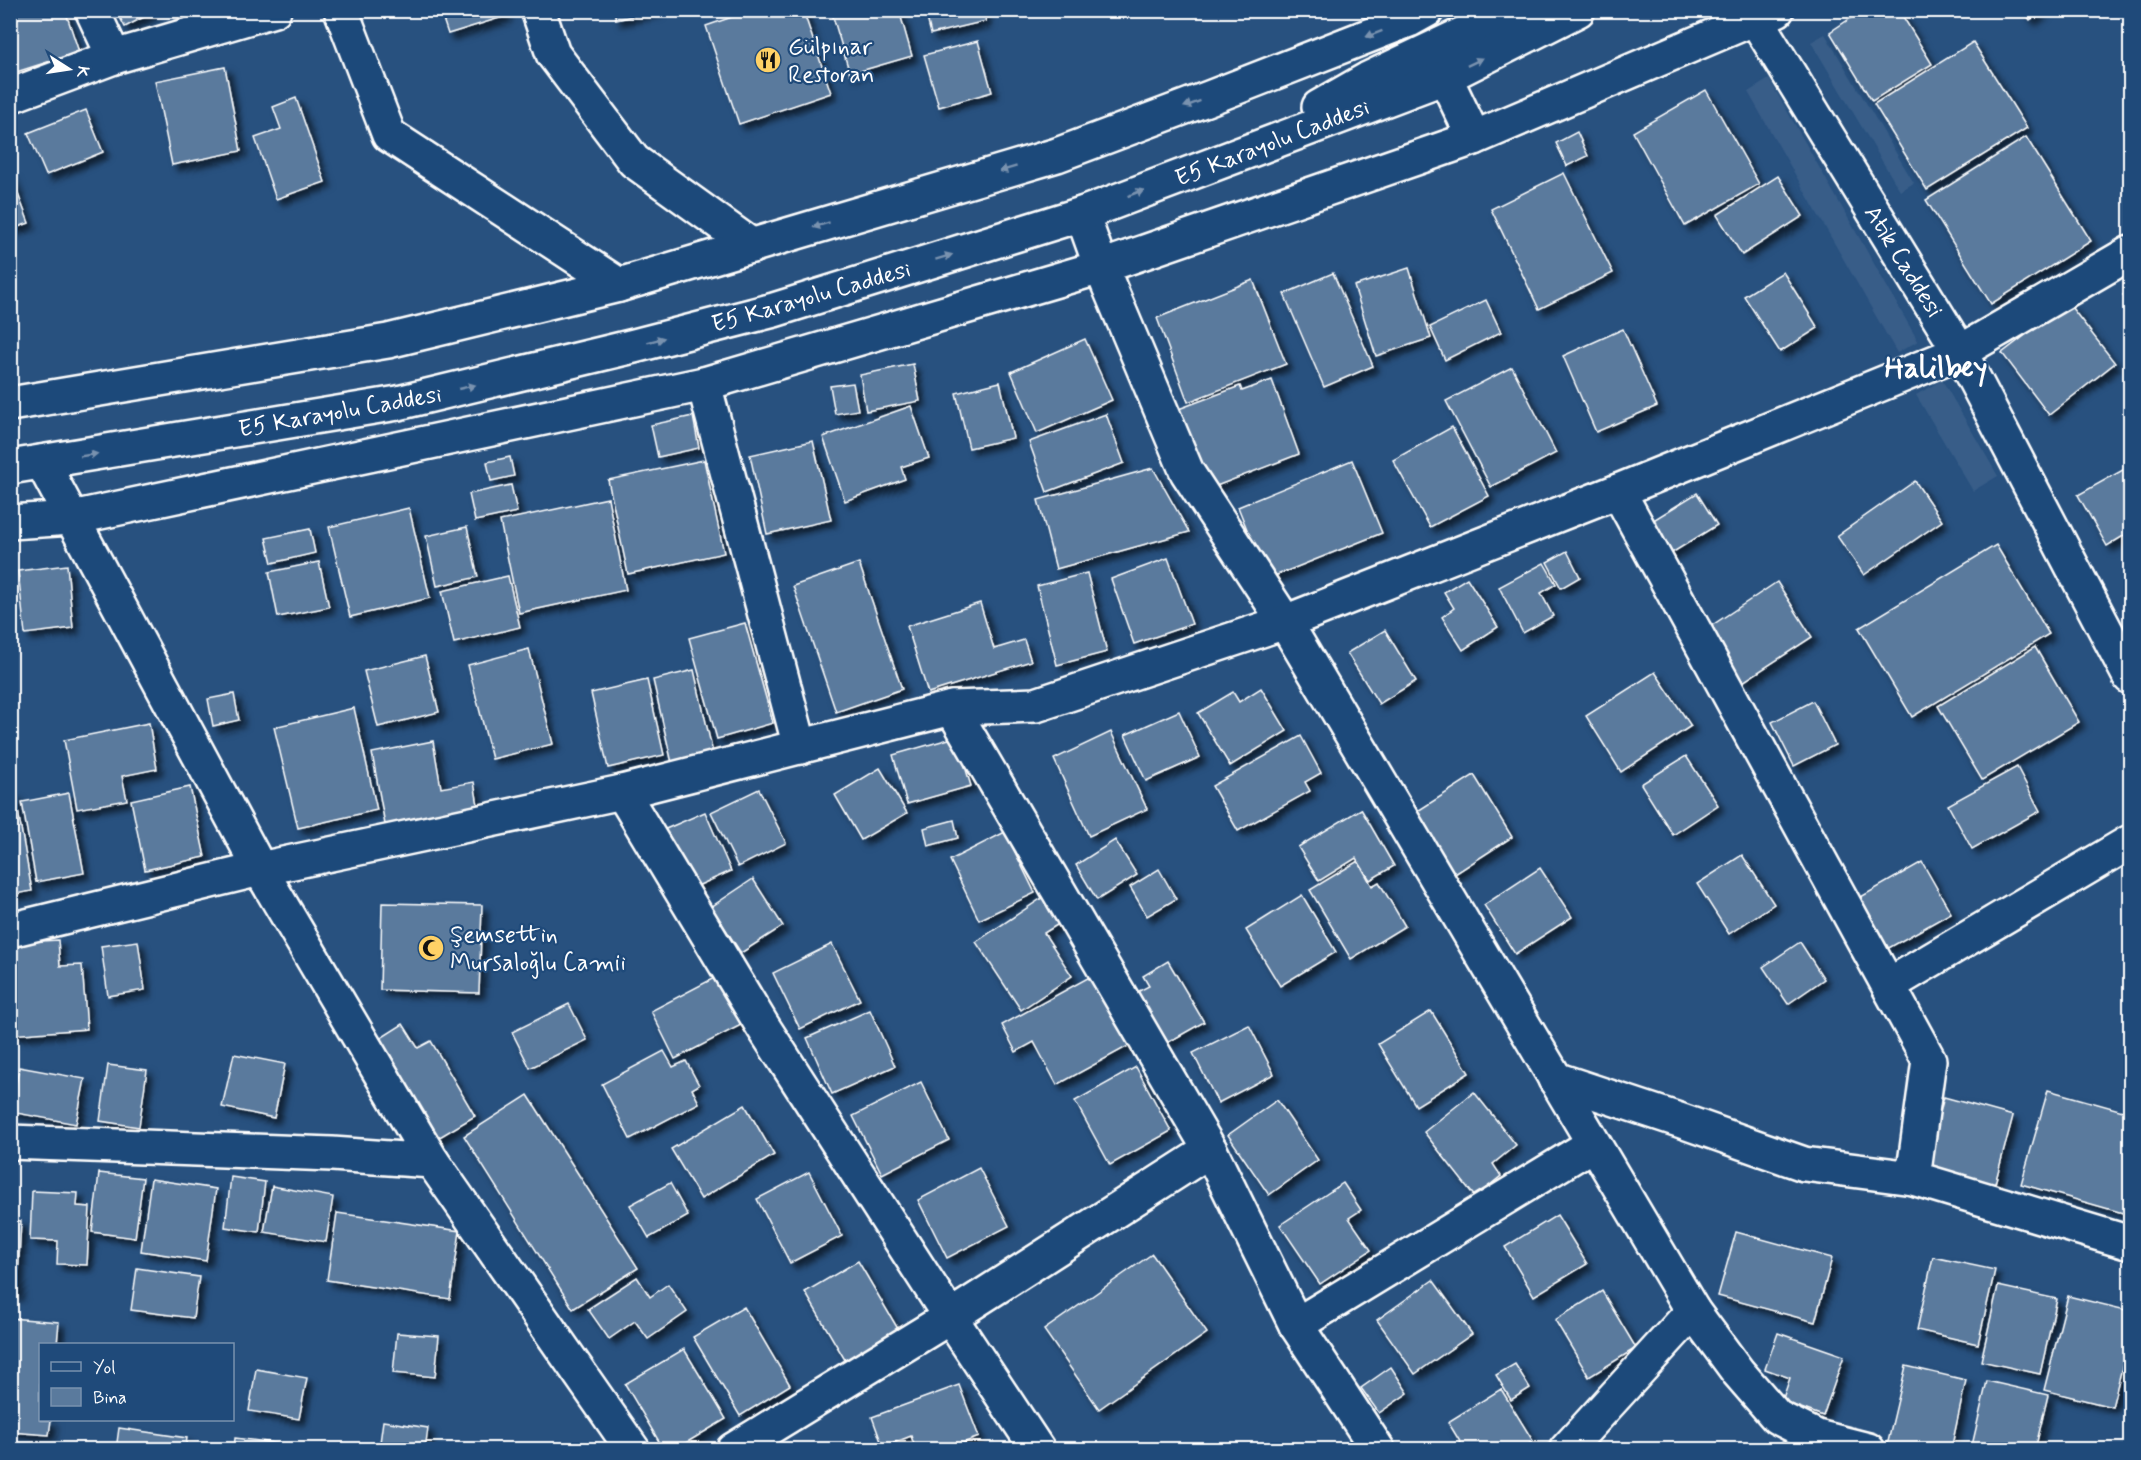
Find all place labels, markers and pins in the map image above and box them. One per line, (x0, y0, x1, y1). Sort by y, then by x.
place label: Gülpınar Restoran (788, 32, 874, 91)
restaurant icon: Gülpınar Restoran (753, 45, 783, 75)
place label: Şemsettin Mursaloğlu Camii (450, 920, 626, 979)
mosque icon: Şemsettin Mursaloğlu Camii (416, 933, 446, 963)

